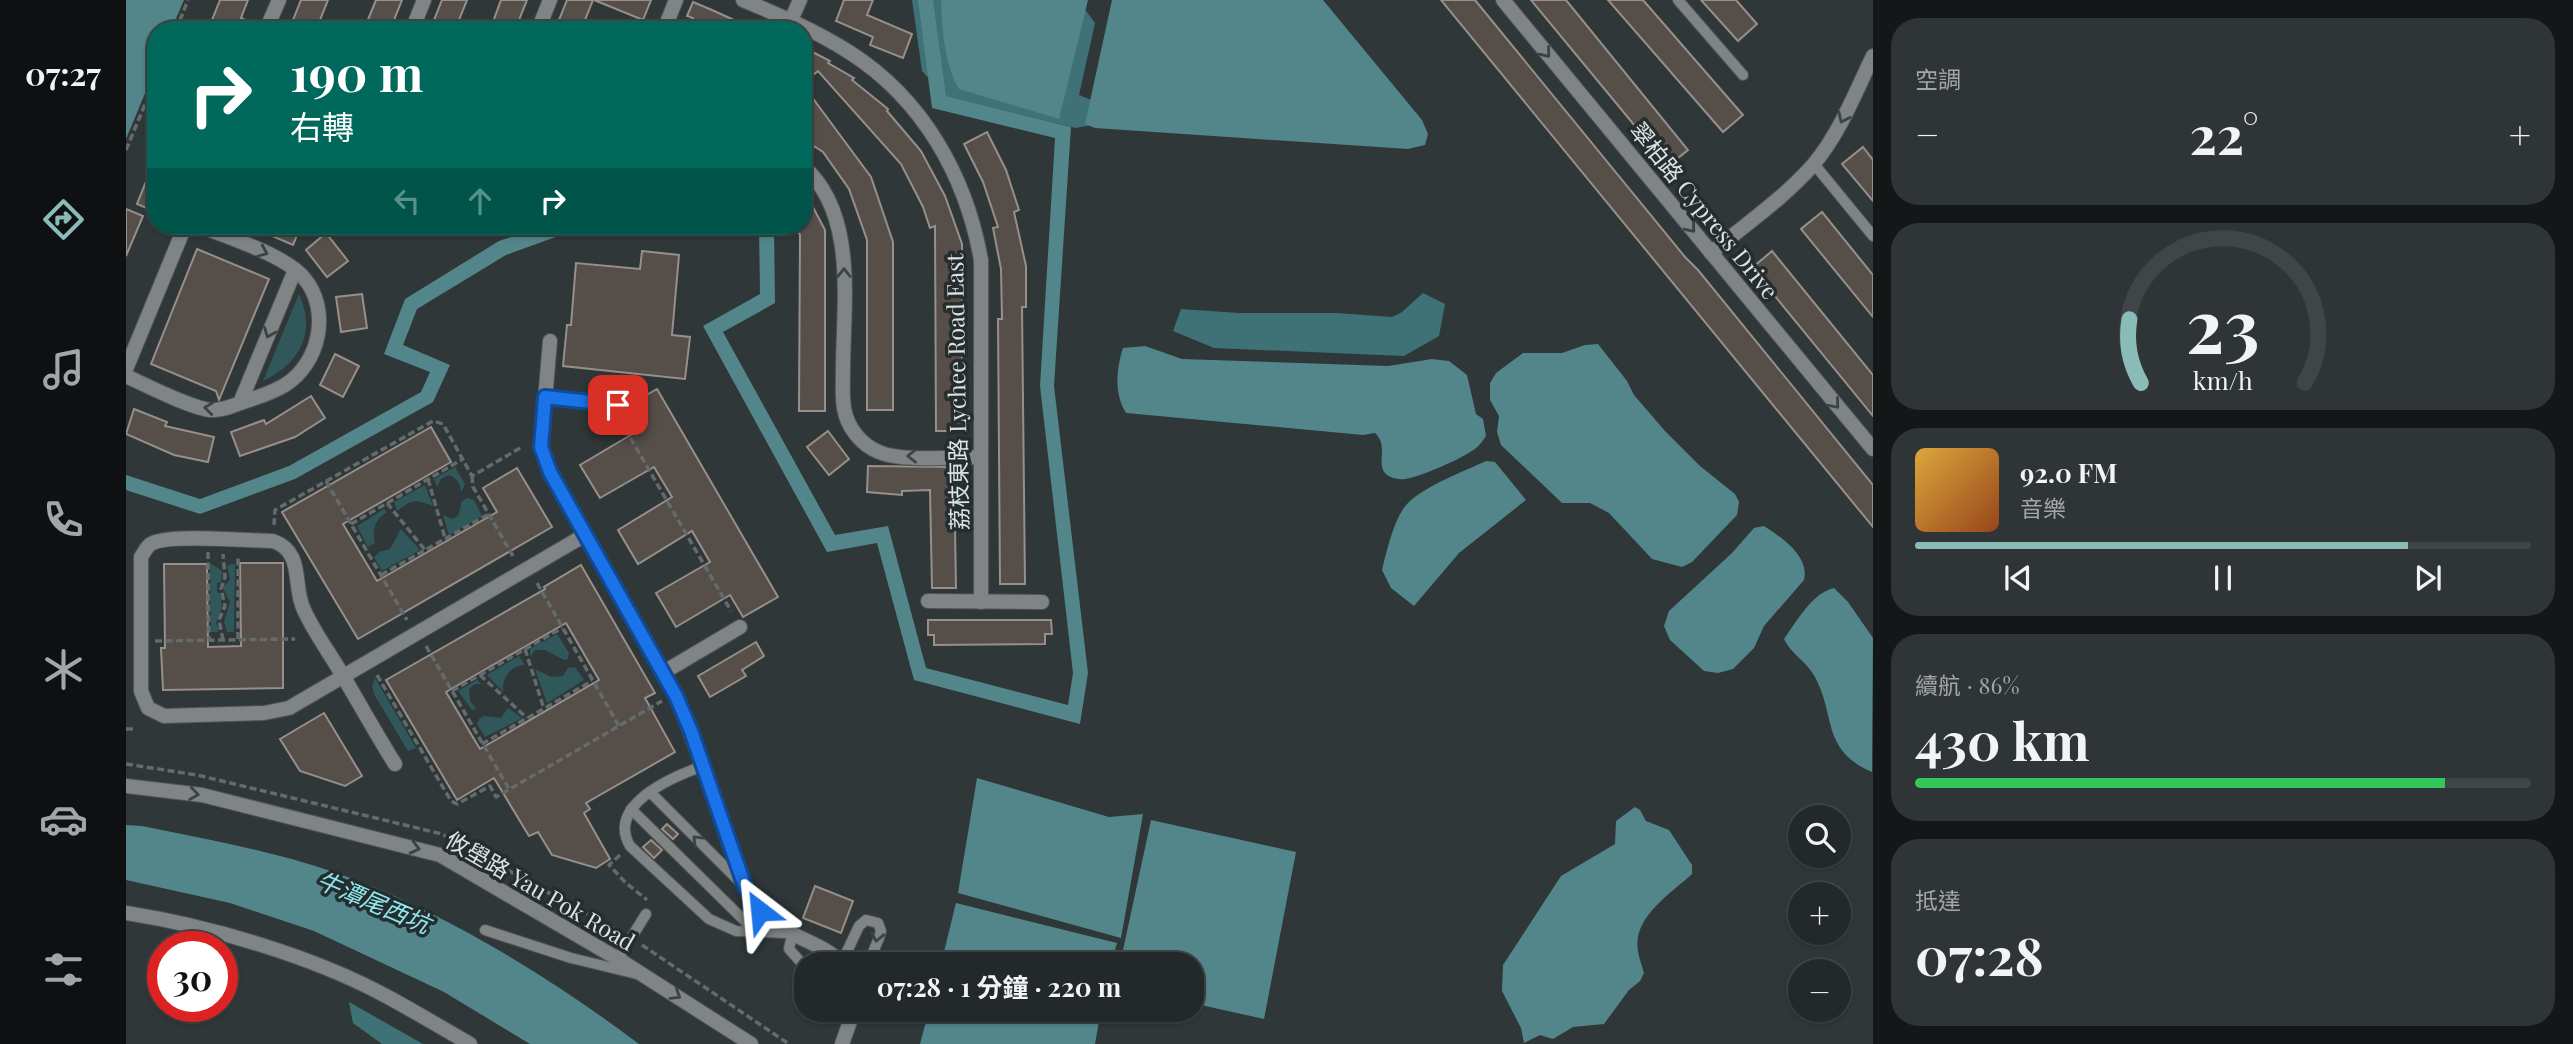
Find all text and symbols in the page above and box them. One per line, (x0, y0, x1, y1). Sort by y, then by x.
text: 190 m (290, 39, 423, 104)
one-way arrow (1538, 44, 1550, 57)
icon: right (175, 49, 266, 140)
text: 07:27 (25, 51, 101, 94)
text: 空調 (1915, 63, 1961, 94)
text: 22° (2190, 99, 2259, 168)
text: 右轉 (290, 104, 354, 147)
text: − (1915, 108, 1940, 159)
text: + (2509, 108, 2531, 159)
one-way arrow (1837, 111, 1851, 123)
street label: 翠柏路 Cypress Drive (1624, 115, 1786, 305)
icon: left (388, 182, 426, 220)
icon: ahead (461, 182, 499, 220)
icon: right (534, 182, 572, 220)
icon: directions (39, 195, 88, 244)
one-way arrow (1682, 221, 1695, 233)
one-way arrow (256, 244, 268, 258)
street label: 荔枝東路 Lychee Road East (938, 252, 974, 531)
one-way arrow (836, 268, 852, 278)
text: 23 (2186, 274, 2260, 371)
one-way arrow (263, 326, 277, 338)
icon: music (39, 345, 88, 394)
text: km/h (2193, 363, 2253, 396)
pin (588, 375, 648, 435)
icon: arrive (599, 386, 637, 424)
one-way arrow (1827, 396, 1840, 408)
one-way arrow (203, 400, 215, 415)
one-way arrow (907, 448, 917, 464)
text: 92.0 FM (2020, 455, 2117, 490)
text: 音樂 (2020, 492, 2066, 523)
icon: phone (39, 495, 88, 544)
icon: previous (1999, 559, 2037, 597)
icon: pause (2204, 559, 2242, 597)
icon: next (2409, 559, 2447, 597)
icon: climate (39, 645, 88, 694)
text: 續航 · 86% (1915, 669, 2019, 700)
text: 430 km (1915, 705, 2089, 774)
one-way arrow (188, 786, 200, 801)
icon: car (39, 795, 88, 844)
map controls (1788, 805, 1851, 1022)
button: search (1788, 805, 1851, 868)
street label: 攸壆路 Yau Pok Road (441, 823, 641, 957)
one-way arrow (693, 836, 705, 848)
one-way arrow (409, 840, 421, 854)
water label: 牛潭尾西坑 (313, 863, 438, 940)
position arrow (723, 874, 797, 948)
button: + (1788, 882, 1851, 945)
text: 抵達 (1915, 884, 1961, 915)
text: 07:28 (1915, 920, 2044, 989)
speed limit sign: 30 (147, 931, 238, 1022)
one-way arrow (870, 931, 885, 943)
icon: filters (39, 945, 88, 994)
button: − (1788, 959, 1851, 1022)
text: 07:28 · 1 分鐘 · 220 m (877, 969, 1121, 1004)
one-way arrow (668, 987, 681, 1000)

